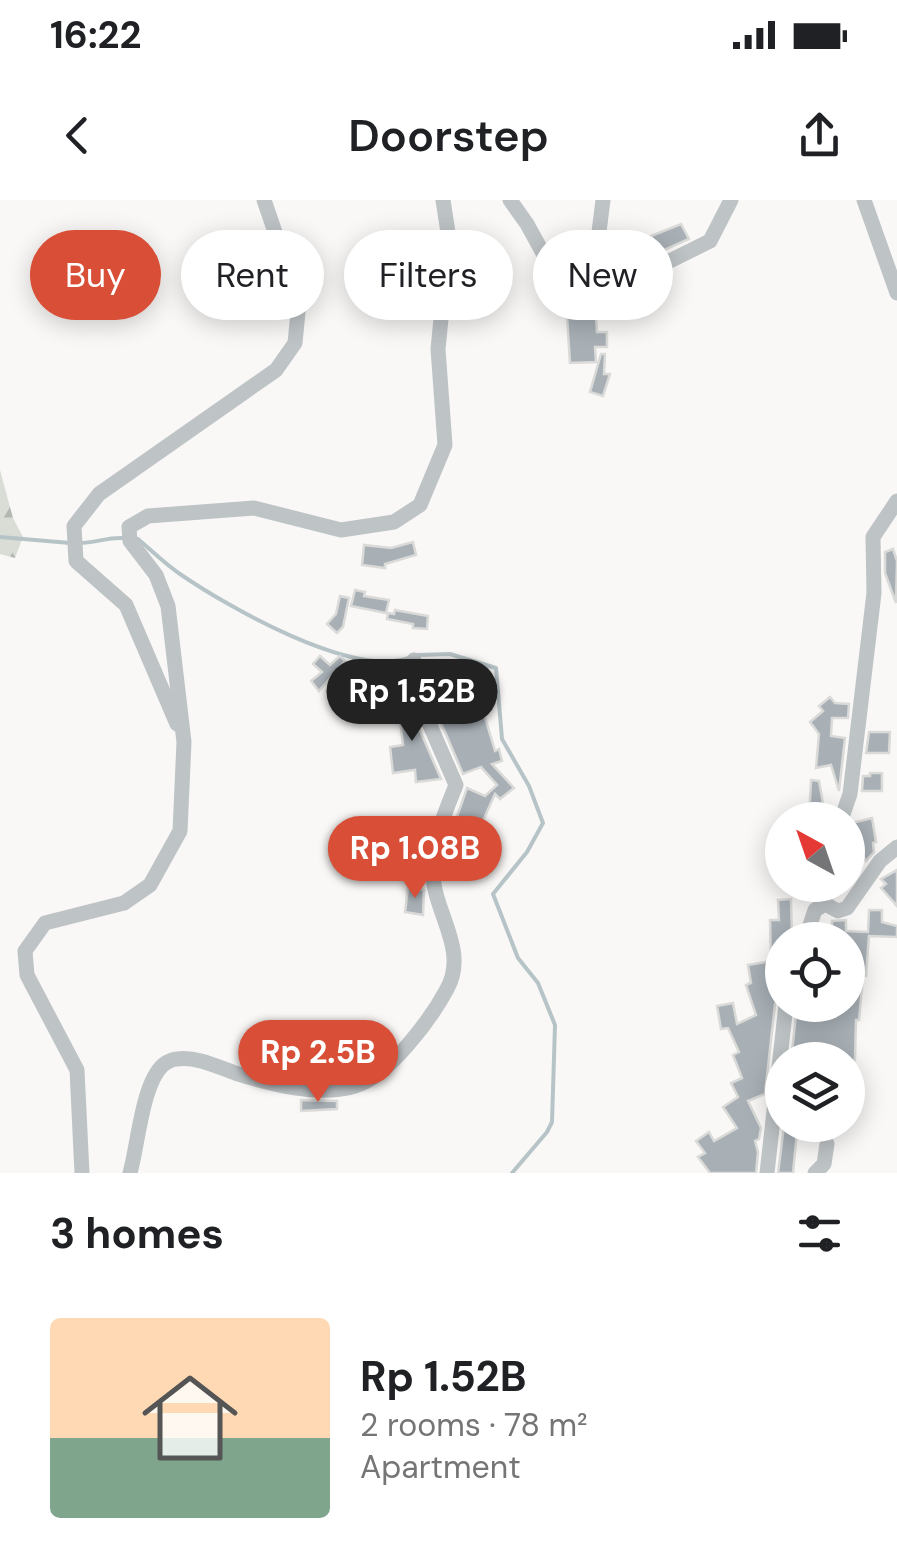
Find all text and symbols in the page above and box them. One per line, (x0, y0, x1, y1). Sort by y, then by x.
text: 16:22 (50, 10, 141, 60)
text: Doorstep (348, 106, 549, 165)
icon: back (50, 108, 105, 163)
icon: share (792, 108, 847, 163)
chip: Buy (30, 230, 161, 320)
chip: Rent (181, 230, 324, 320)
chip: Filters (344, 230, 513, 320)
chip: New (533, 230, 673, 320)
pin: Rp 1.52B (309, 659, 515, 744)
text: Rp 1.52B (349, 670, 475, 712)
north arrow (765, 802, 865, 902)
map controls (765, 802, 865, 1142)
pin: Rp 1.08B (312, 816, 518, 901)
text: Rp 1.08B (350, 827, 480, 869)
button: locate (765, 922, 865, 1022)
pin: Rp 2.5B (226, 1020, 410, 1105)
text: Rp 2.5B (260, 1031, 376, 1073)
button: layers (765, 1042, 865, 1142)
text: 3 homes (50, 1206, 224, 1261)
icon: filters (792, 1206, 847, 1261)
text: Rp 1.52B (360, 1349, 527, 1404)
icon: home (130, 1358, 250, 1478)
text: 2 rooms · 78 m² (360, 1404, 588, 1446)
text: Apartment (360, 1446, 521, 1488)

